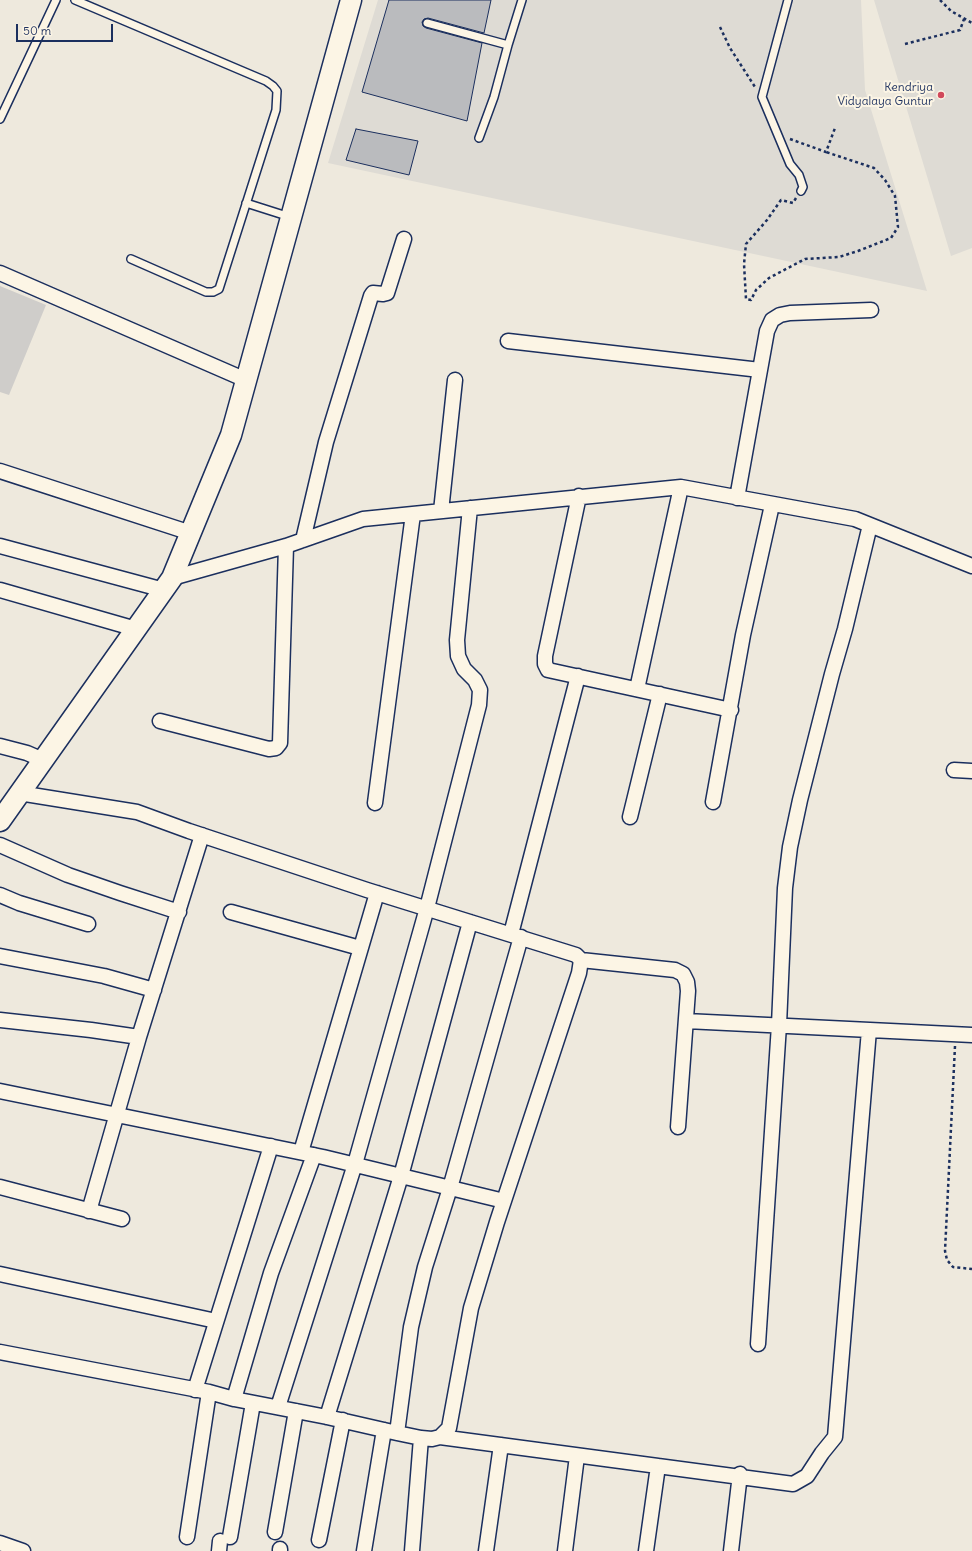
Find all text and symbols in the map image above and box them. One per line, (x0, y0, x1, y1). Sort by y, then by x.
scale bar (18, 16, 115, 42)
text: 50 m (23, 23, 51, 38)
place label: Kendriya Vidyalaya Guntur (838, 81, 933, 109)
marker: Kendriya Vidyalaya Guntur (936, 90, 946, 100)

